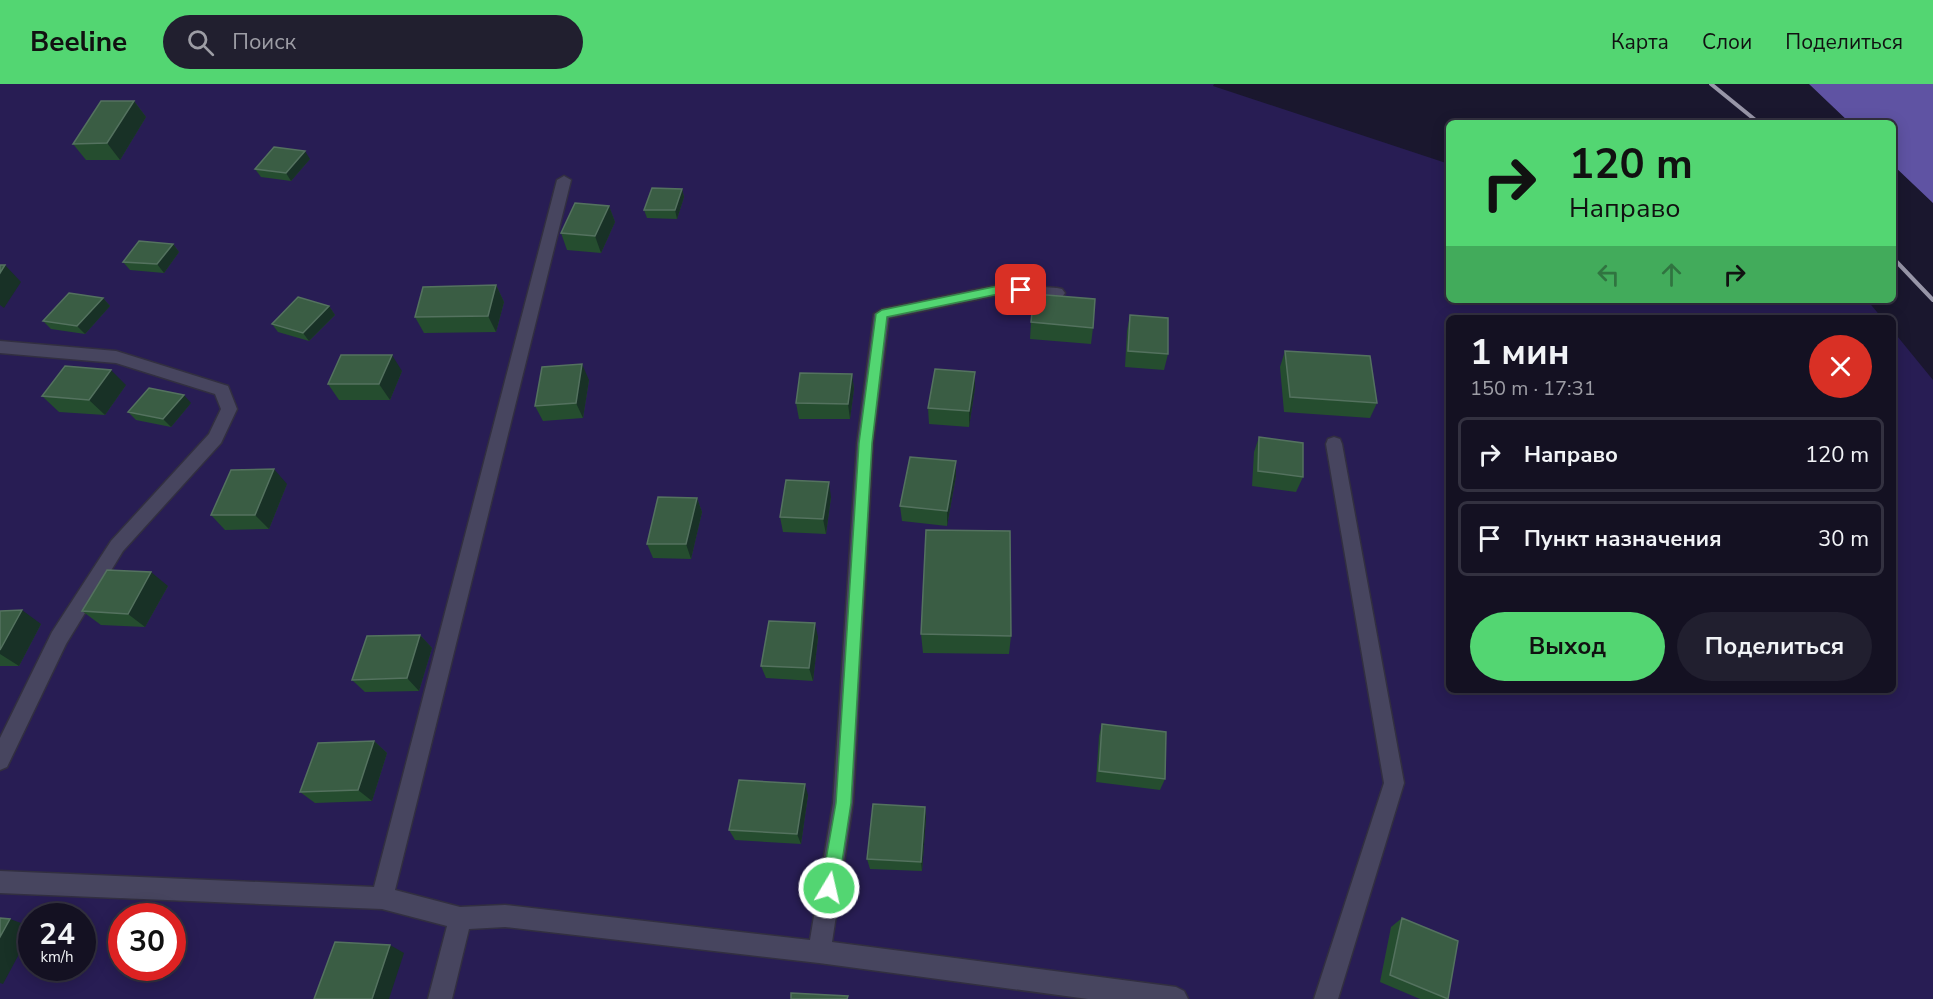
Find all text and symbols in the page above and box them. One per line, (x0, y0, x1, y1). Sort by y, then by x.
search box (163, 15, 583, 69)
text: Beeline (30, 23, 127, 61)
icon: search (184, 26, 217, 59)
text: Поиск (232, 27, 296, 57)
text: Карта (1611, 28, 1669, 56)
text: Слои (1702, 28, 1752, 56)
text: Поделиться (1785, 28, 1903, 56)
text: 120 m (1569, 136, 1693, 193)
icon: right (1470, 144, 1548, 222)
text: Направо (1569, 190, 1680, 227)
icon: left (1592, 258, 1625, 291)
icon: ahead (1655, 258, 1688, 291)
icon: right (1718, 258, 1751, 291)
pin (995, 264, 1046, 315)
icon: arrive (1004, 273, 1037, 306)
text: 1 мин (1470, 328, 1570, 377)
button: close (1809, 335, 1872, 398)
text: 150 m · 17:31 (1470, 375, 1596, 402)
icon: right (1473, 438, 1506, 471)
text: Направо (1524, 440, 1618, 470)
text: 120 m (1805, 440, 1869, 470)
icon: arrive (1473, 522, 1506, 555)
text: Пункт назначения (1524, 524, 1722, 554)
text: 30 m (1818, 524, 1869, 554)
button: Выход (1470, 612, 1665, 681)
button: Поделиться (1677, 612, 1872, 681)
position arrow (797, 856, 861, 920)
speed limit sign: 30 (108, 903, 186, 981)
text: 24 (39, 914, 75, 955)
text: km/h (40, 947, 74, 967)

